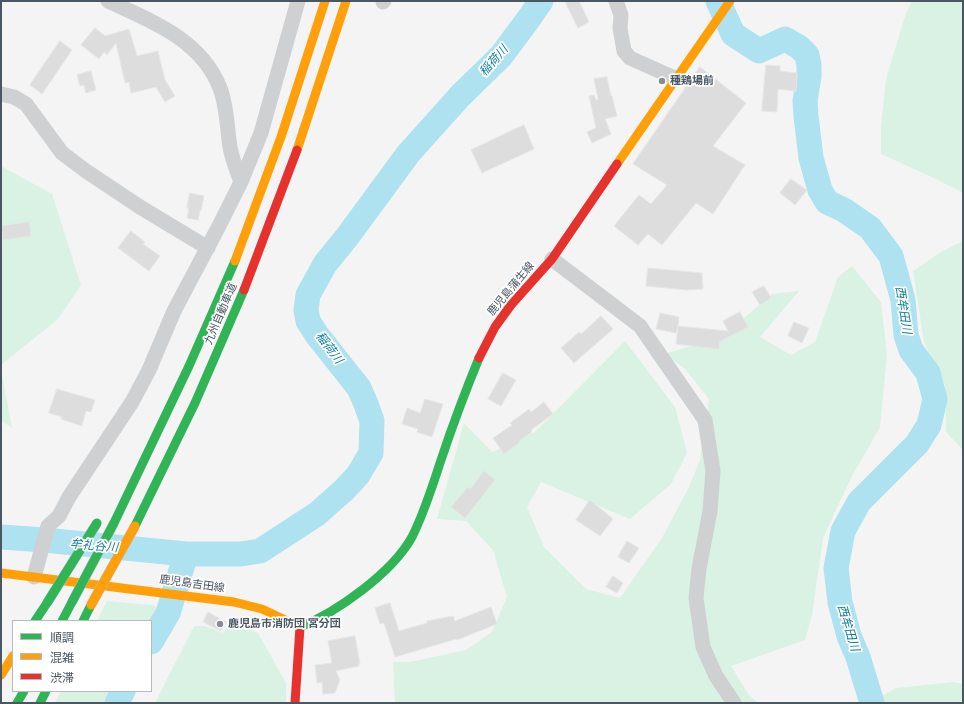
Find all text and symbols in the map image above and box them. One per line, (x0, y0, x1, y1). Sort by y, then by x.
water label: 稲荷川 (477, 43, 511, 79)
place label: 種鶏場前 (670, 74, 714, 88)
marker: 種鶏場前 (657, 76, 667, 86)
street label: 鹿児島蒲生線 (485, 259, 537, 319)
street label: 九州自動車道 (202, 281, 240, 347)
water label: 西牟田川 (892, 285, 914, 335)
water label: 稲荷川 (312, 329, 346, 367)
water label: 牟礼谷川 (69, 537, 119, 555)
street label: 鹿児島吉田線 (158, 573, 226, 595)
water label: 西牟田川 (834, 603, 862, 653)
place label: 鹿児島市消防団 宮分団 (228, 617, 341, 631)
marker: 鹿児島市消防団 宮分団 (215, 619, 225, 629)
legend (12, 620, 152, 692)
text: 順調 (50, 630, 74, 645)
text: 混雑 (50, 650, 74, 665)
text: 渋滞 (50, 670, 74, 685)

